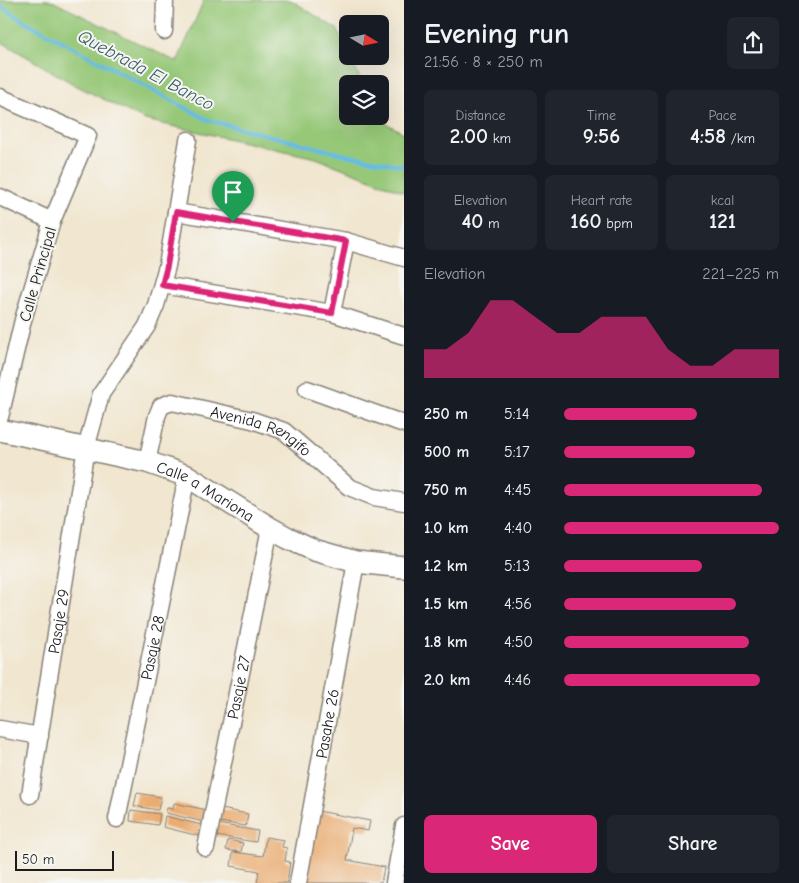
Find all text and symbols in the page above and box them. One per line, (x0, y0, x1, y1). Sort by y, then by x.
north arrow (339, 15, 389, 65)
map controls (339, 15, 389, 125)
button: share (727, 17, 779, 69)
text: Evening run (424, 18, 569, 50)
water label: Quebrada El Banco (74, 26, 217, 115)
text: 21:56 · 8 × 250 m (424, 53, 543, 71)
button: layers (339, 75, 389, 125)
text: Distance (455, 107, 506, 124)
text: Time (587, 107, 616, 124)
text: Pace (708, 107, 737, 124)
text: 2.00 (450, 124, 488, 148)
text: 9:56 (583, 124, 620, 148)
text: 4:58 (690, 124, 726, 148)
text: km (488, 130, 511, 147)
text: /km (726, 130, 755, 147)
pin (212, 171, 254, 222)
icon: arrive (219, 178, 247, 206)
text: Elevation (454, 192, 507, 209)
text: Heart rate (571, 192, 632, 209)
text: kcal (711, 192, 734, 209)
text: 40 (461, 209, 483, 233)
text: 160 (570, 209, 602, 233)
text: 121 (709, 209, 736, 233)
text: m (483, 215, 500, 232)
text: bpm (602, 215, 633, 232)
street label: Calle Principal (16, 225, 60, 324)
text: Elevation (424, 265, 485, 283)
text: 221–225 m (702, 265, 779, 283)
street label: Avenida Rengifo (209, 403, 314, 460)
text: 250 m (424, 405, 468, 423)
text: 5:14 (504, 405, 530, 423)
text: 500 m (424, 443, 469, 461)
text: 5:17 (504, 443, 529, 461)
street label: Calle a Mariona (154, 458, 257, 526)
text: 750 m (424, 481, 467, 499)
text: 4:45 (504, 481, 531, 499)
text: 1.0 km (424, 519, 469, 537)
text: 4:40 (504, 519, 532, 537)
text: 1.2 km (424, 557, 467, 575)
text: 5:13 (504, 557, 530, 575)
street label: Pasaje 29 (45, 588, 73, 655)
text: 1.5 km (424, 595, 468, 613)
text: 4:56 (504, 595, 532, 613)
street label: Pasaje 28 (138, 614, 168, 681)
text: 1.8 km (424, 633, 468, 651)
text: 4:50 (504, 633, 533, 651)
street label: Pasaje 27 (224, 654, 254, 721)
text: 2.0 km (424, 671, 470, 689)
text: 4:46 (504, 671, 531, 689)
street label: Pasahe 26 (313, 687, 343, 760)
button: Save (424, 815, 597, 873)
button: Share (607, 815, 779, 873)
scale bar (15, 848, 114, 871)
text: 50 m (22, 851, 54, 868)

